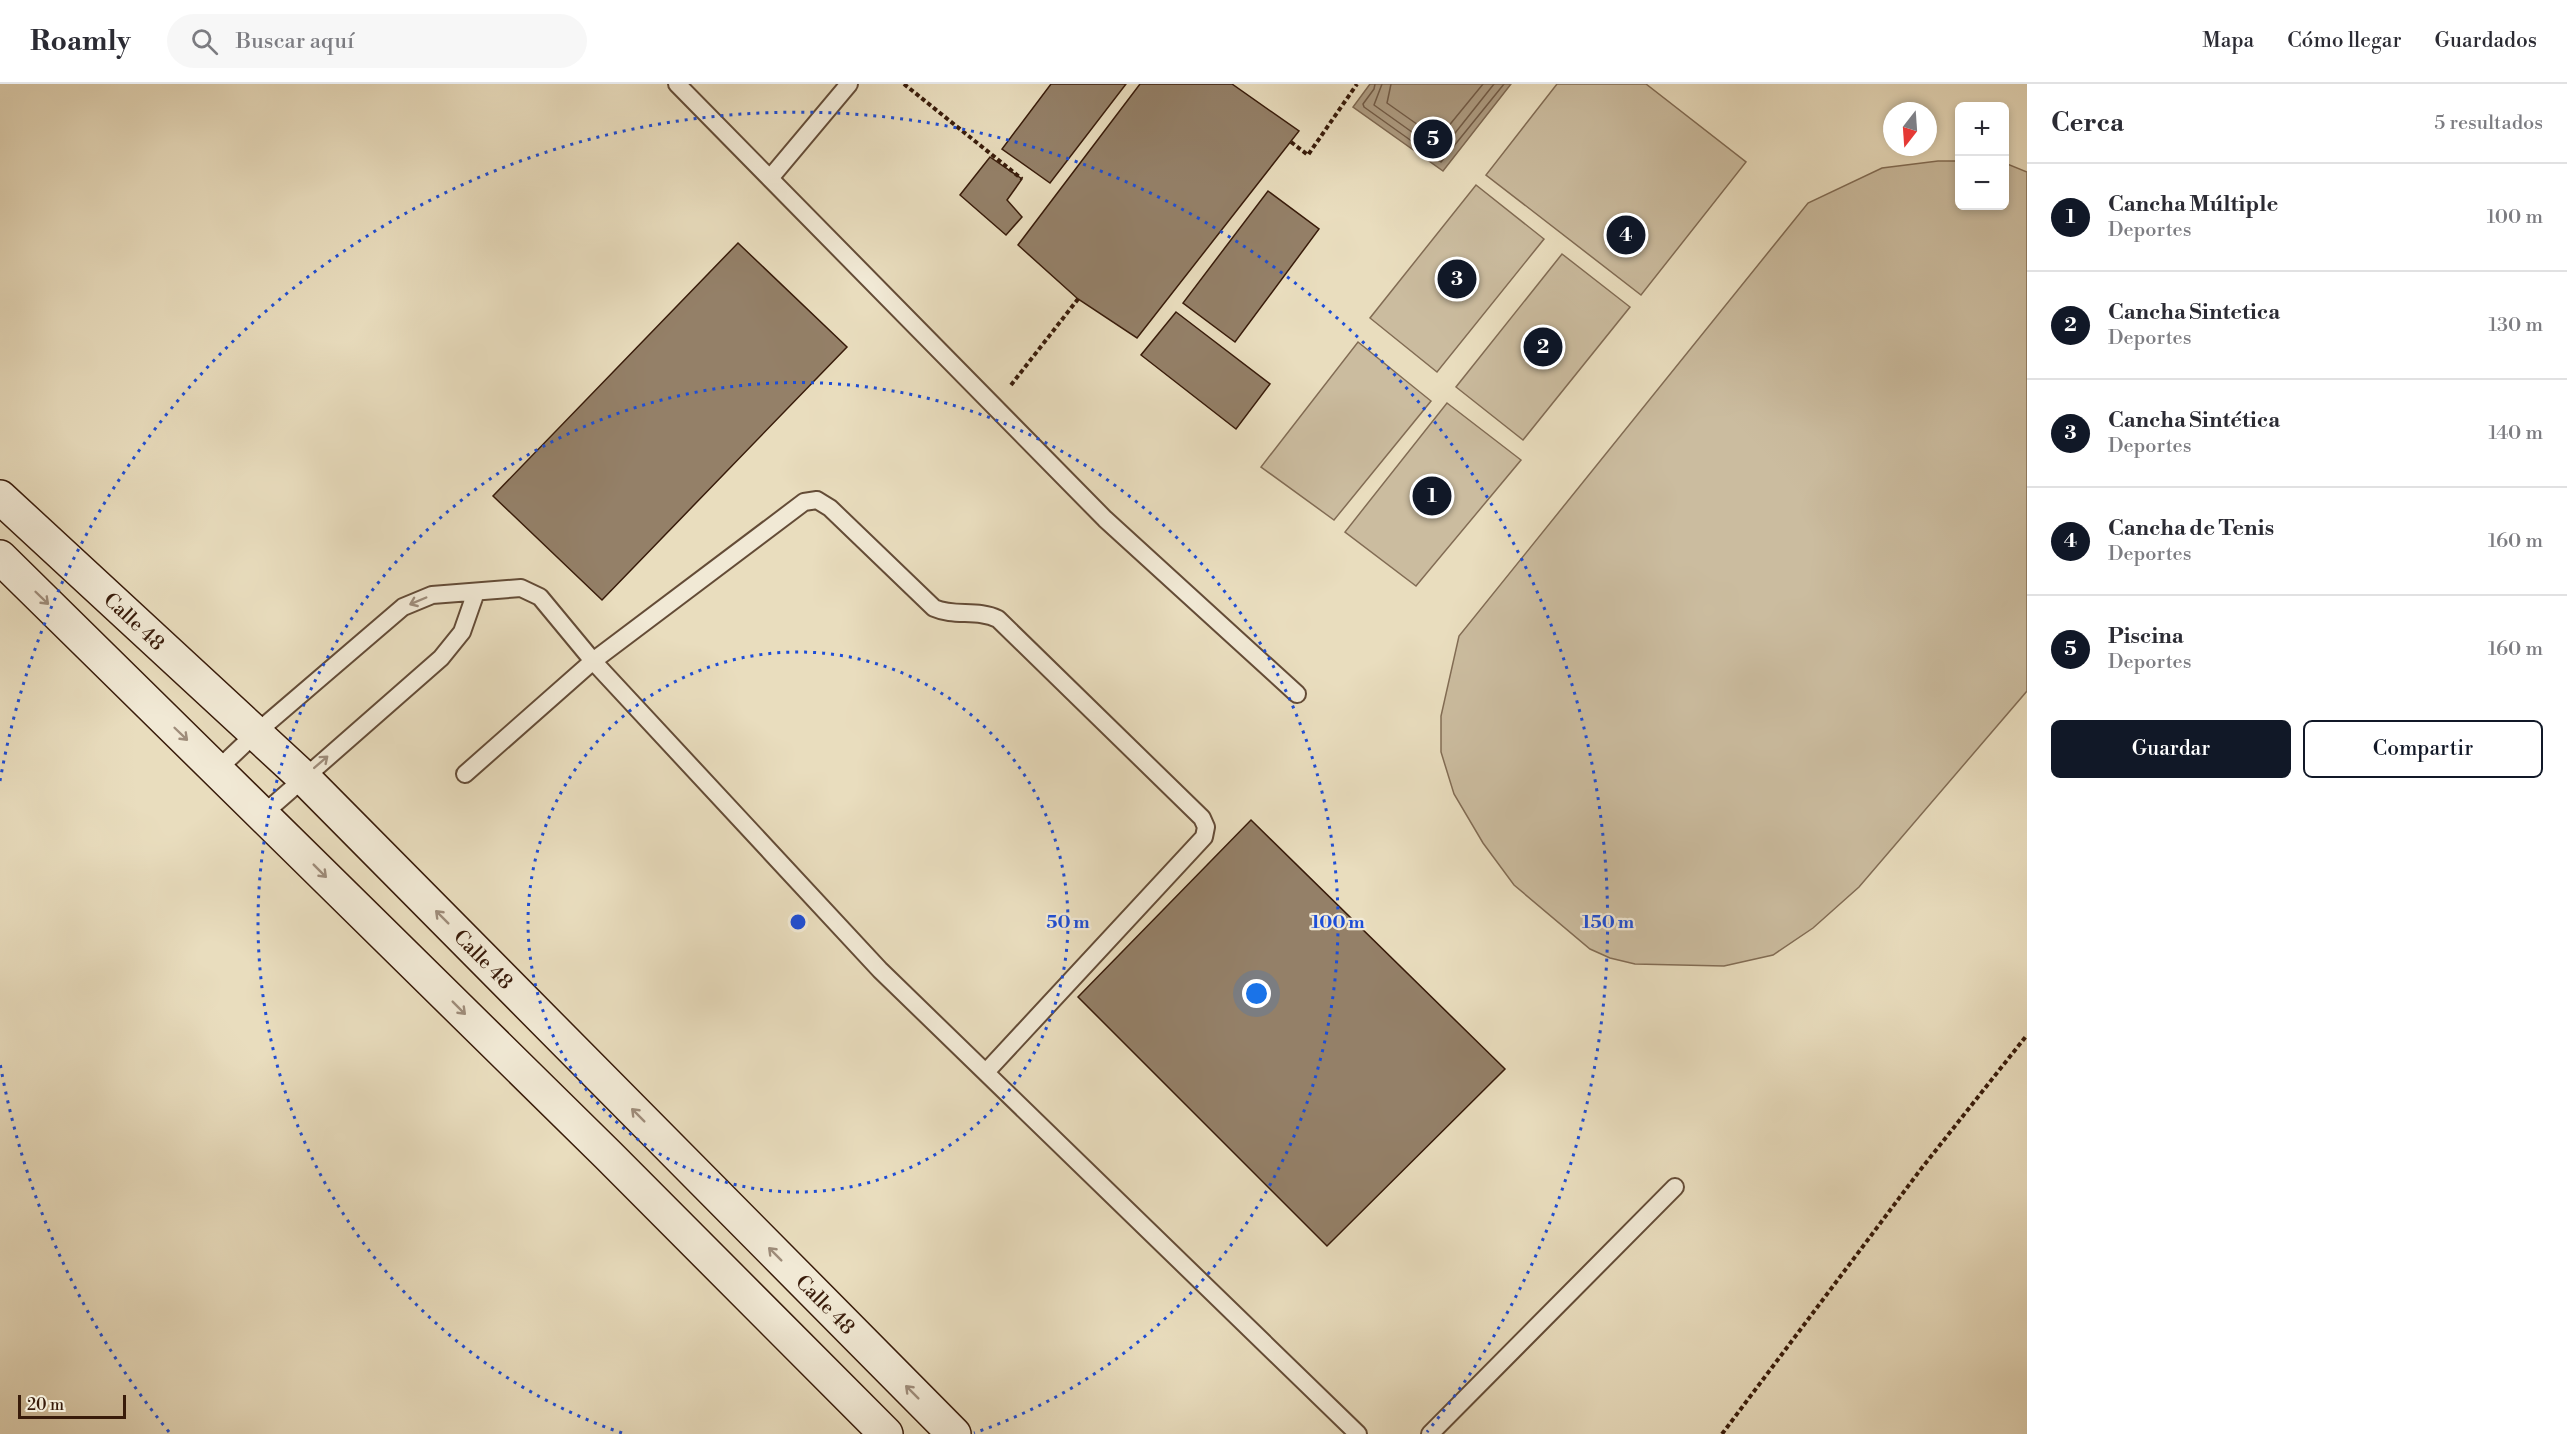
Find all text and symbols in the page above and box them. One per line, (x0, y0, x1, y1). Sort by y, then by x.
search box (167, 14, 587, 68)
text: Roamly (30, 24, 131, 59)
icon: search (188, 25, 221, 58)
text: Buscar aquí (236, 28, 354, 55)
text: Mapa (2202, 28, 2254, 54)
text: Cómo llegar (2287, 28, 2402, 54)
text: Guardados (2435, 28, 2537, 54)
north arrow (1883, 102, 1937, 156)
map controls (1955, 102, 2009, 210)
button: + (1955, 102, 2009, 156)
text: Cerca (2051, 107, 2124, 139)
text: 5 resultados (2434, 111, 2543, 136)
pin: 5 (1414, 116, 1452, 162)
button: − (1955, 156, 2009, 210)
text: Cancha Múltiple (2108, 191, 2278, 218)
text: 1 (2066, 205, 2075, 230)
text: 100 m (2487, 205, 2543, 230)
pin: 4 (1606, 212, 1646, 258)
text: Deportes (2108, 218, 2191, 243)
pin: 3 (1438, 256, 1476, 302)
text: Cancha Sintetica (2108, 299, 2280, 326)
text: 2 (2064, 313, 2077, 338)
text: 130 m (2488, 313, 2543, 338)
pin: 2 (1524, 324, 1562, 370)
text: Deportes (2108, 326, 2191, 351)
text: Cancha Sintética (2108, 407, 2280, 434)
text: 3 (2064, 421, 2077, 446)
text: 140 m (2488, 421, 2543, 446)
text: Deportes (2108, 434, 2191, 459)
pin: 1 (1412, 474, 1452, 518)
text: Cancha de Tenis (2108, 515, 2274, 542)
text: 4 (2064, 529, 2077, 554)
text: 160 m (2488, 529, 2543, 554)
text: Deportes (2108, 542, 2191, 567)
street label: Calle 48 (98, 588, 169, 657)
one-way arrow (34, 590, 49, 605)
one-way arrow (410, 595, 428, 607)
text: Piscina (2108, 623, 2184, 650)
text: 5 (2064, 637, 2077, 662)
text: 160 m (2488, 637, 2543, 662)
text: Deportes (2108, 650, 2191, 675)
button: Guardar (2051, 720, 2291, 778)
button: Compartir (2303, 720, 2543, 778)
one-way arrow (173, 727, 188, 742)
one-way arrow (313, 755, 329, 768)
one-way arrow (312, 864, 327, 879)
one-way arrow (434, 910, 449, 925)
text: 50 m (1046, 911, 1090, 934)
text: 100 m (1311, 911, 1365, 934)
text: 150 m (1582, 911, 1635, 934)
centre of rings (788, 912, 808, 932)
street label: Calle 48 (447, 925, 517, 995)
your location (1242, 979, 1271, 1008)
one-way arrow (451, 1001, 466, 1016)
one-way arrow (631, 1108, 645, 1123)
one-way arrow (768, 1246, 783, 1261)
street label: Calle 48 (790, 1270, 859, 1341)
one-way arrow (905, 1385, 920, 1400)
scale bar (18, 1392, 126, 1420)
text: 20 m (27, 1395, 64, 1415)

